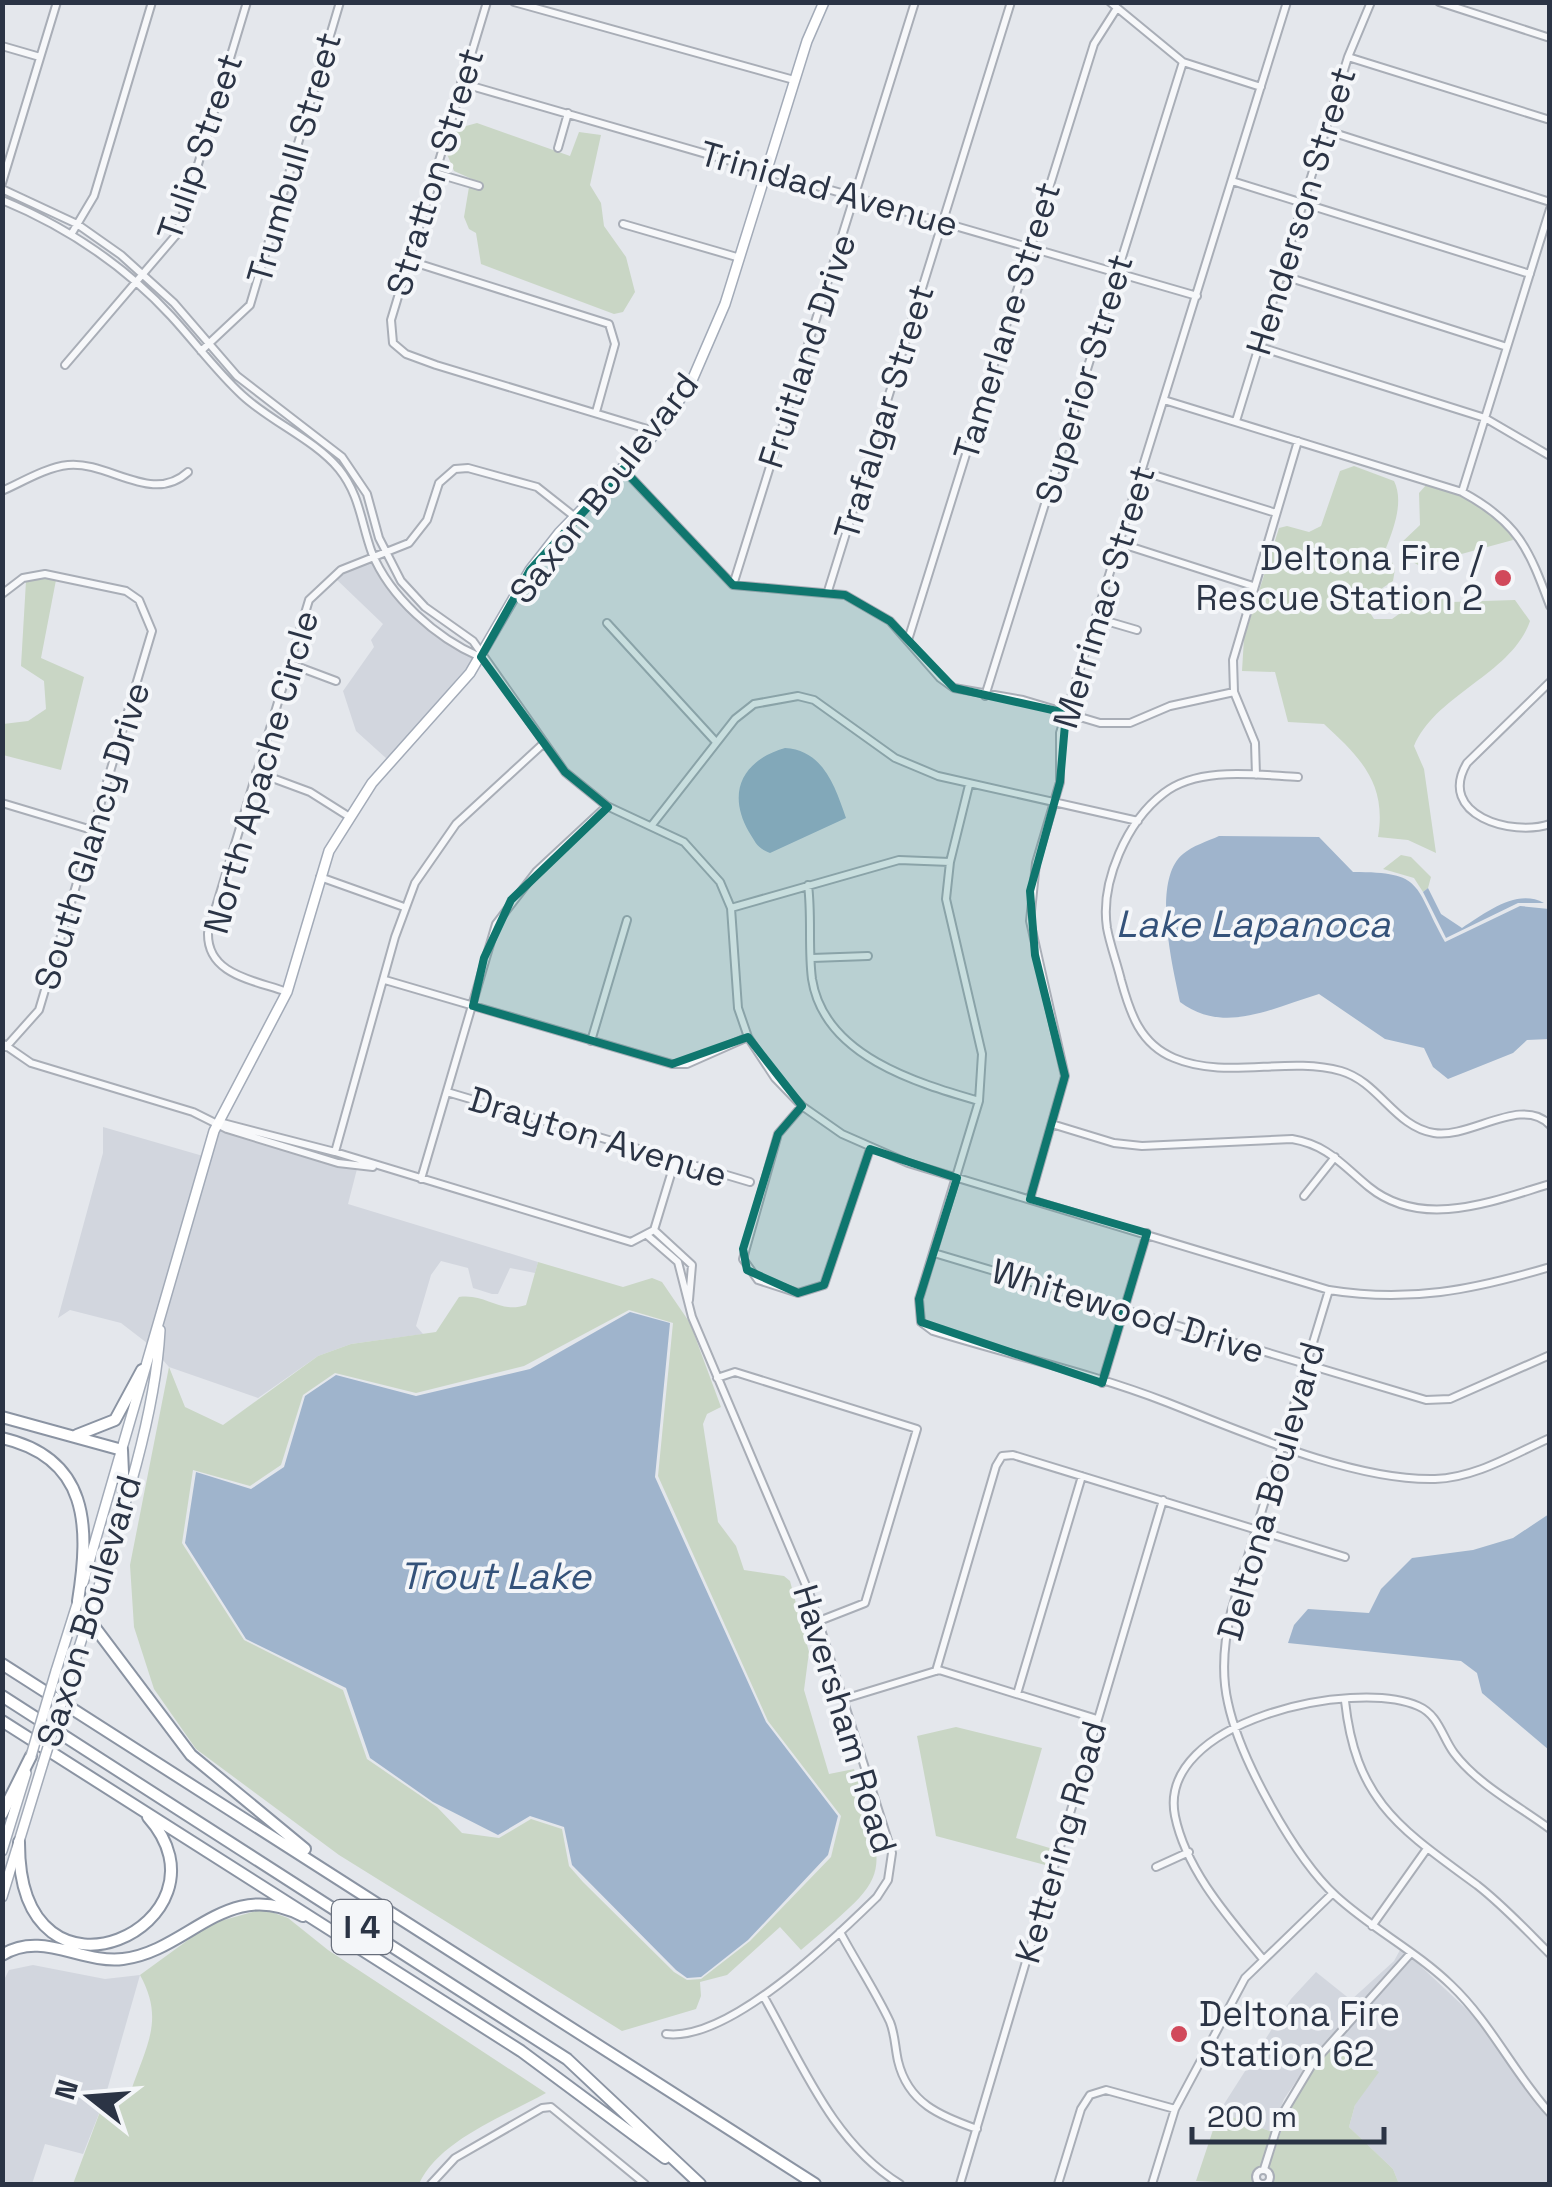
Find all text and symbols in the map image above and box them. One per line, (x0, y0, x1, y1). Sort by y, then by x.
street label: Trumbull Street (237, 27, 351, 289)
street label: Stratton Street (376, 43, 494, 301)
street label: Tulip Street (147, 48, 253, 246)
street label: Henderson Street (1236, 62, 1366, 360)
street label: Trinidad Avenue (695, 131, 963, 247)
street label: Tamerlane Street (944, 177, 1070, 465)
street label: Fruitland Drive (748, 228, 866, 474)
street label: Superior Street (1025, 249, 1143, 509)
street label: Trafalgar Street (824, 279, 944, 545)
street label: Saxon Boulevard (500, 364, 708, 612)
street label: Merrimac Street (1043, 460, 1165, 734)
place label: Deltona Fire / Rescue Station 2 (1195, 536, 1484, 620)
marker: Deltona Fire / Rescue Station 2 (1492, 567, 1514, 589)
street label: North Apache Circle (194, 605, 328, 939)
street label: South Glancy Drive (24, 677, 160, 995)
water label: Lake Lapanoca (1116, 900, 1390, 948)
street label: Drayton Avenue (464, 1077, 732, 1197)
street label: Whitewood Drive (986, 1249, 1270, 1373)
street label: Deltona Boulevard (1207, 1337, 1335, 1645)
street label: Saxon Boulevard (27, 1470, 151, 1752)
water label: Trout Lake (399, 1552, 592, 1600)
street label: Haversham Road (783, 1579, 907, 1859)
street label: Kettering Road (1005, 1716, 1117, 1968)
road number: I 4 (332, 1900, 392, 1954)
place label: Deltona Fire Station 62 (1199, 1992, 1400, 2076)
marker: Deltona Fire Station 62 (1168, 2023, 1190, 2045)
north arrow (40, 2047, 140, 2147)
text: N (46, 2075, 86, 2104)
scale bar (1192, 2082, 1384, 2144)
text: 200 m (1207, 2097, 1297, 2136)

